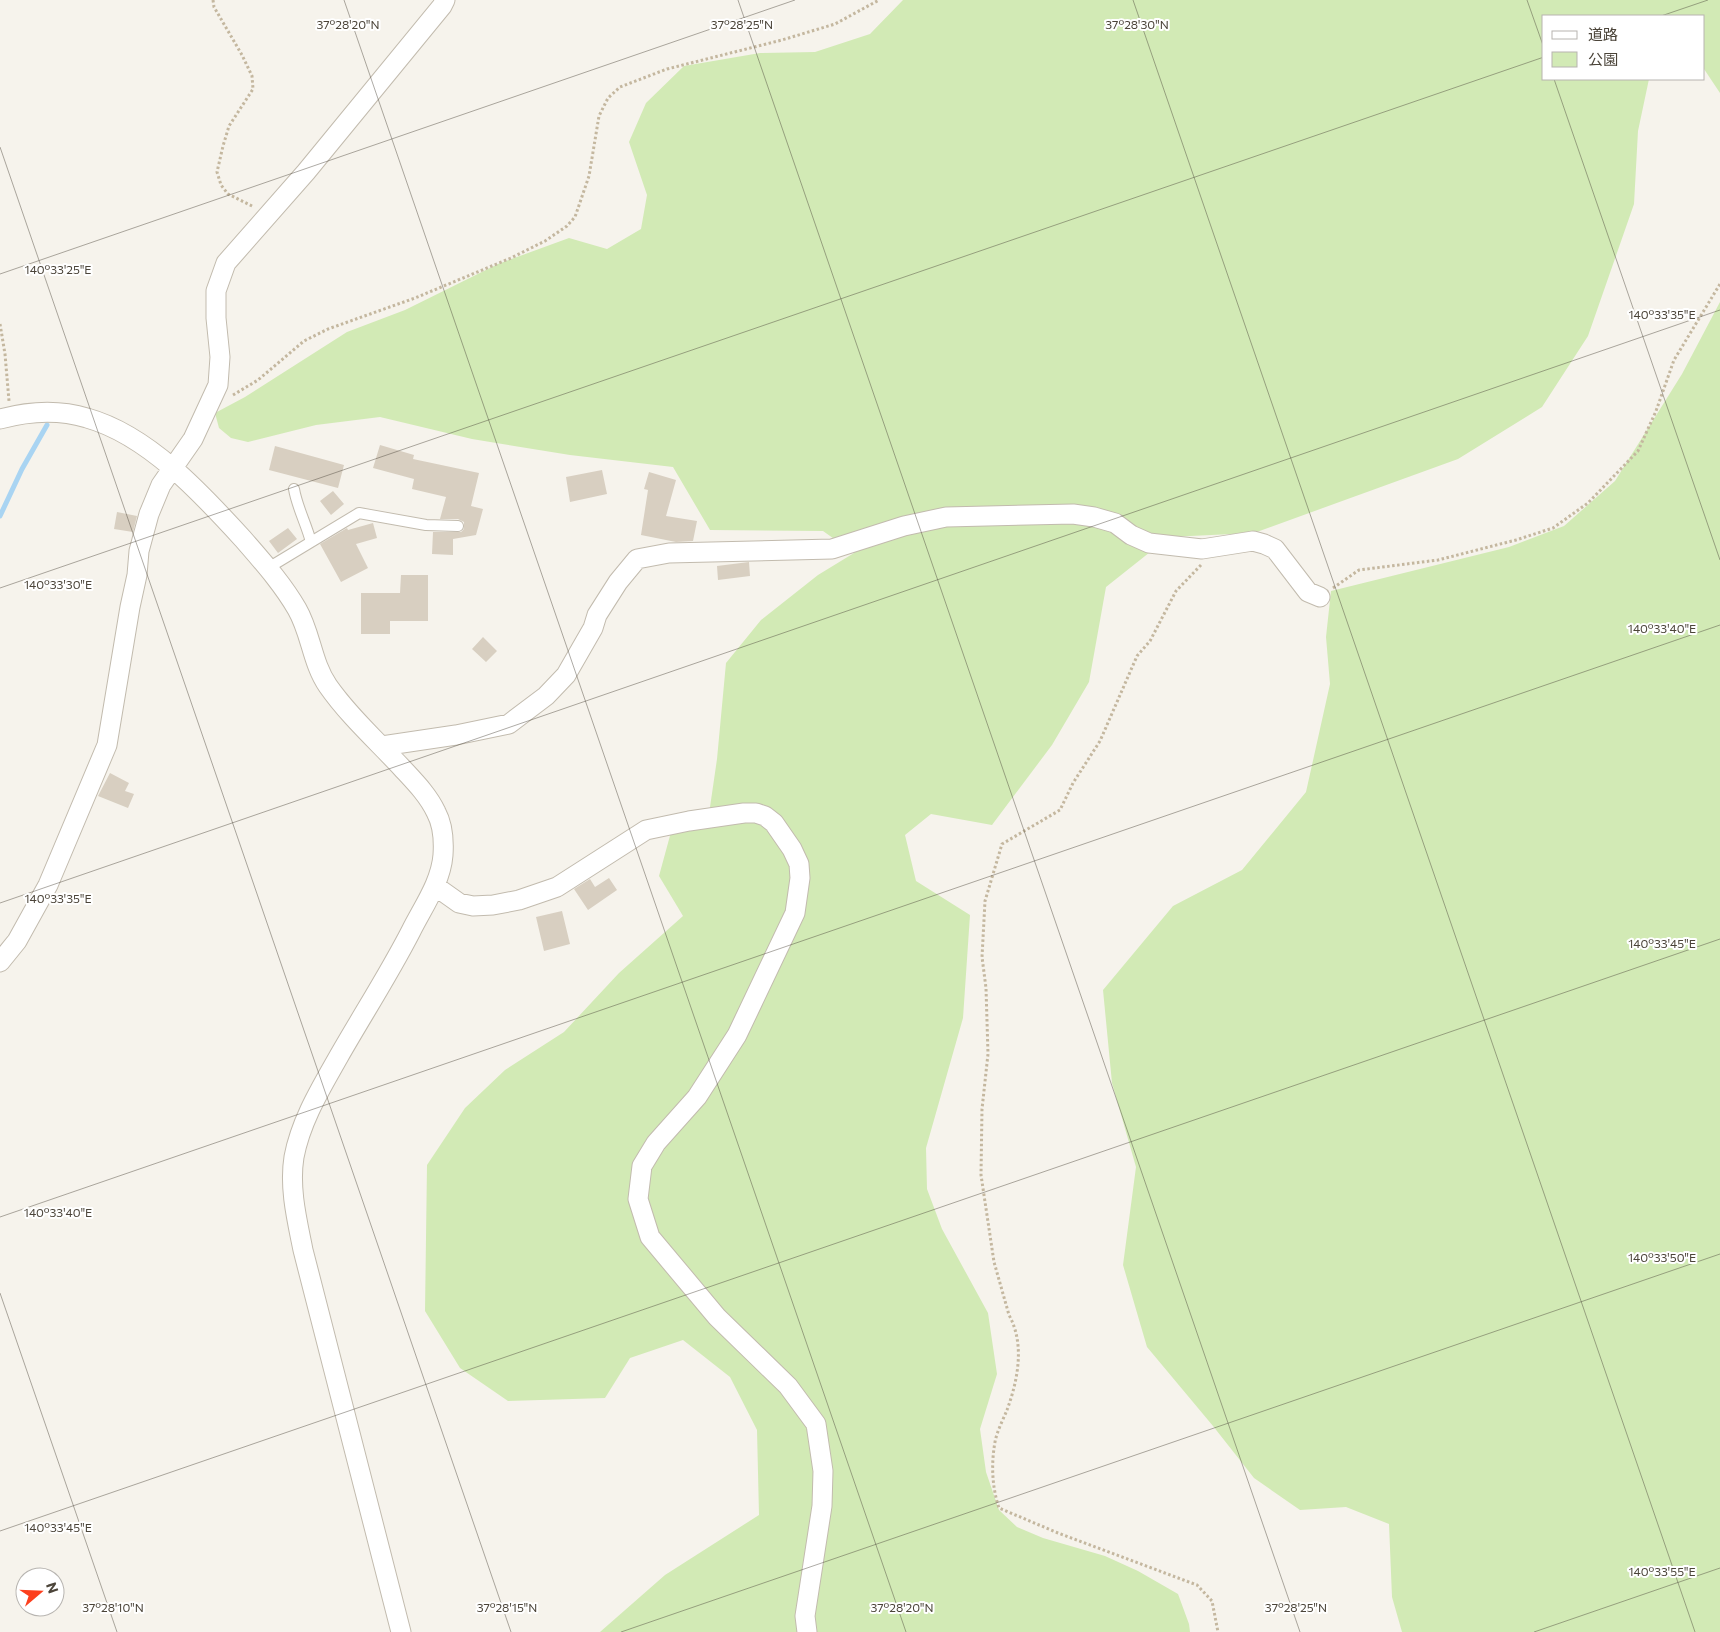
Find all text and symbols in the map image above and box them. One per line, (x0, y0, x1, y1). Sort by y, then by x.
legend (1542, 15, 1705, 80)
text: 37°28'20"N (316, 17, 380, 31)
text: 37°28'25"N (711, 17, 773, 31)
text: 37°28'30"N (1105, 17, 1169, 31)
text: 道路 (1588, 25, 1618, 43)
text: 公園 (1588, 50, 1618, 68)
text: 140°33'25"E (25, 262, 92, 276)
text: 140°33'35"E (1628, 307, 1696, 321)
text: 140°33'30"E (24, 577, 92, 591)
text: 140°33'40"E (1628, 621, 1696, 635)
text: 140°33'35"E (24, 891, 92, 905)
text: 140°33'45"E (1628, 936, 1696, 950)
text: 140°33'40"E (24, 1205, 92, 1219)
text: 140°33'50"E (1628, 1250, 1696, 1264)
text: 140°33'45"E (24, 1520, 92, 1534)
text: 140°33'55"E (1628, 1564, 1696, 1578)
north arrow (15, 1567, 65, 1617)
text: N (43, 1580, 63, 1595)
text: 37°28'10"N (82, 1600, 144, 1614)
text: 37°28'15"N (477, 1600, 537, 1614)
text: 37°28'20"N (870, 1600, 934, 1614)
text: 37°28'25"N (1265, 1600, 1327, 1614)

